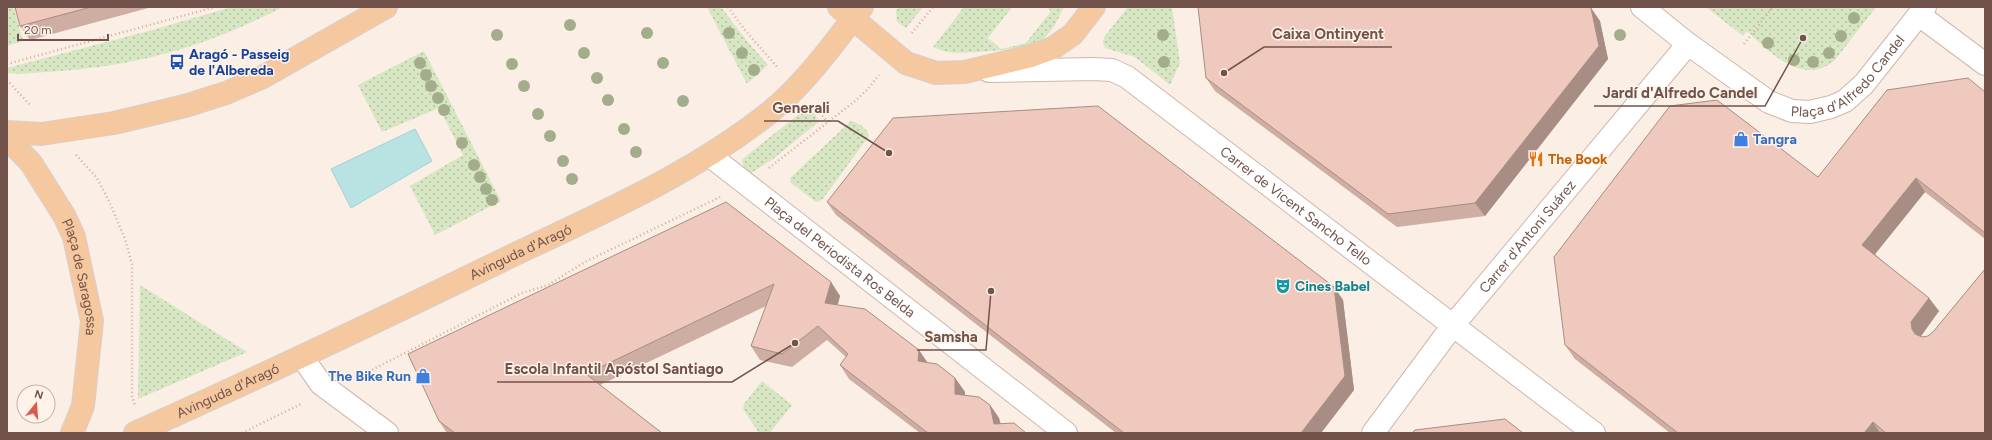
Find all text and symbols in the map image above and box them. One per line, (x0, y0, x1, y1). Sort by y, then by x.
scale bar (18, 16, 108, 42)
callout: Caixa Ontinyent (1264, 20, 1392, 47)
text: 20 m (24, 23, 52, 37)
text: Caixa Ontinyent (1272, 25, 1384, 43)
street label: Plaça d'Alfredo Candel (1790, 32, 1908, 120)
place label: Aragó - Passeig de l'Albereda (189, 46, 289, 79)
bus stop icon: Aragó - Passeig de l'Albereda (168, 53, 186, 71)
callout: Jardí d'Alfredo Candel (1594, 79, 1765, 106)
text: Jardí d'Alfredo Candel (1603, 84, 1757, 102)
callout: Generali (764, 94, 838, 121)
text: Generali (772, 99, 830, 117)
shop icon: Tangra (1732, 130, 1750, 148)
place label: Tangra (1753, 131, 1797, 148)
street label: Carrer de Vicent Sancho Tello (1217, 143, 1375, 269)
restaurant icon: The Book (1527, 150, 1545, 168)
place label: The Book (1548, 151, 1608, 168)
street label: Carrer d'Antoni Suárez (1475, 176, 1579, 296)
street label: Plaça del Periodista Ros Belda (761, 193, 919, 321)
street label: Plaça de Saragossa (58, 216, 101, 337)
street label: Avinguda d'Aragó (467, 220, 574, 283)
theatre icon: Cines Babel (1274, 277, 1292, 295)
place label: Cines Babel (1295, 278, 1370, 295)
callout: Samsha (917, 323, 986, 350)
text: Samsha (924, 328, 978, 346)
callout: Escola Infantil Apóstol Santiago (497, 355, 732, 382)
street label: Avinguda d'Aragó (174, 360, 282, 422)
text: Escola Infantil Apóstol Santiago (505, 360, 724, 378)
shop icon: The Bike Run (414, 367, 432, 385)
place label: The Bike Run (328, 368, 411, 385)
north arrow (16, 384, 56, 424)
text: N (33, 387, 45, 402)

